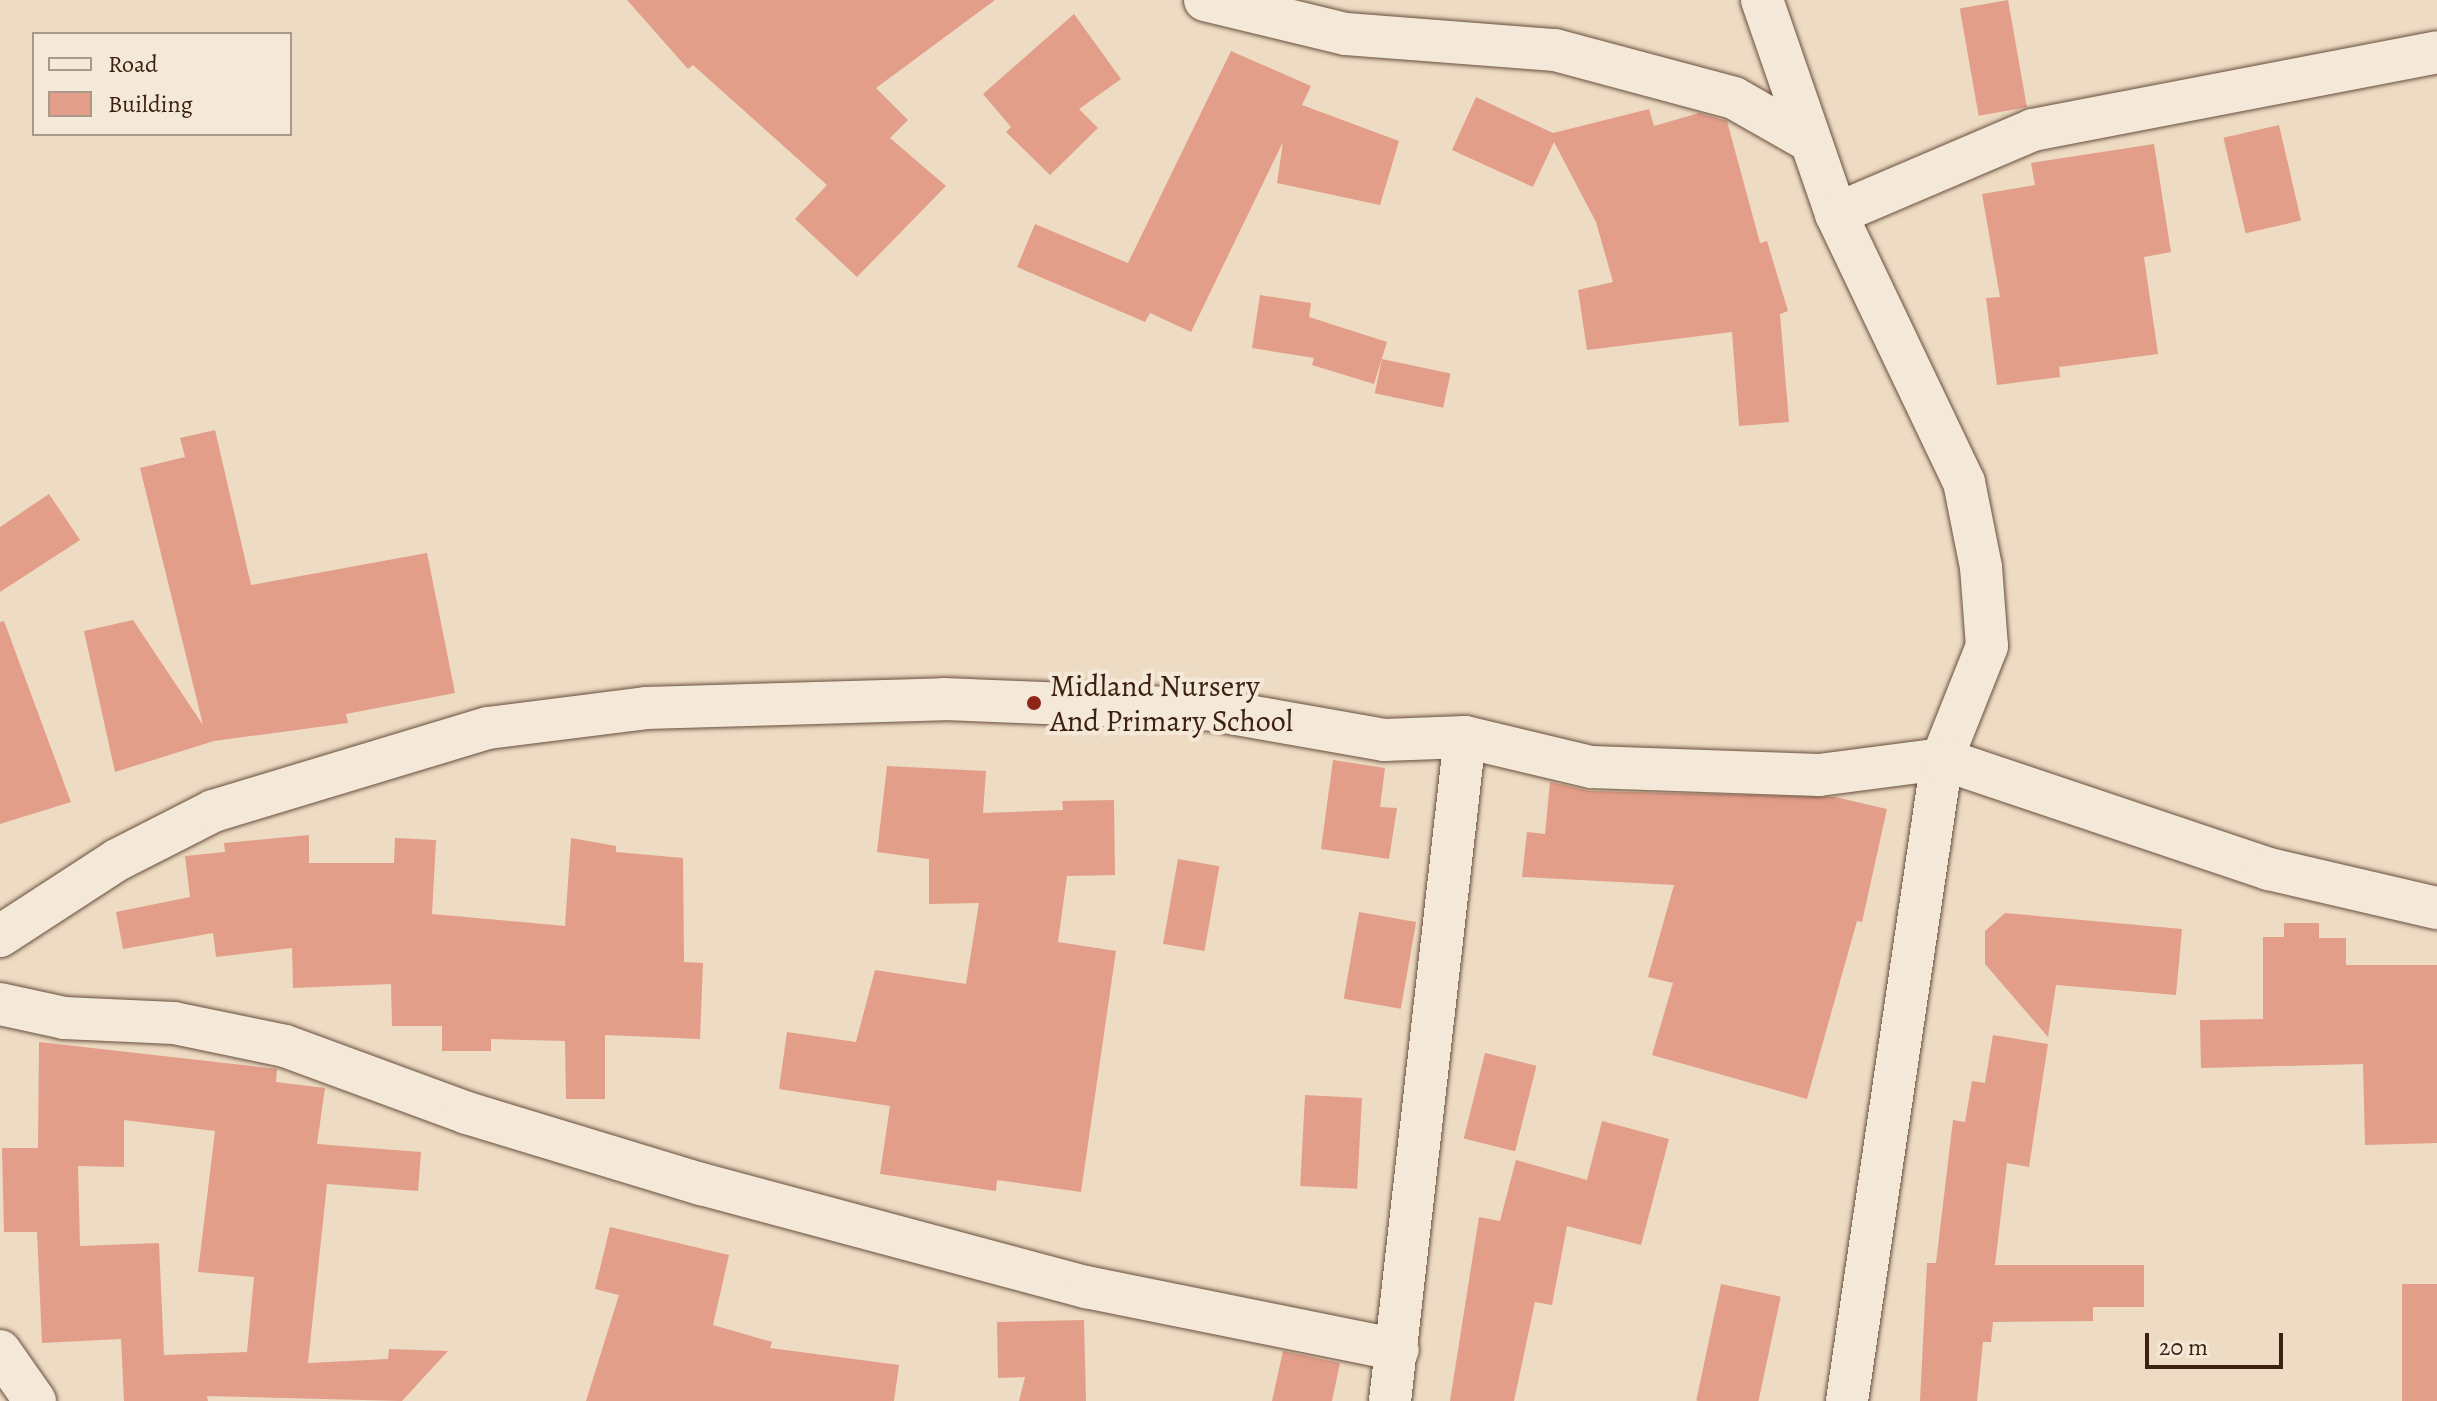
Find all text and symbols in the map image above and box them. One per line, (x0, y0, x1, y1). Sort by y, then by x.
legend (32, 32, 292, 136)
text: Road (108, 48, 158, 80)
text: Building (108, 88, 193, 120)
place label: Midland Nursery And Primary School (1050, 668, 1293, 738)
marker: Midland Nursery And Primary School (1025, 694, 1043, 712)
scale bar (2149, 1317, 2287, 1367)
text: 20 m (2159, 1331, 2208, 1363)

